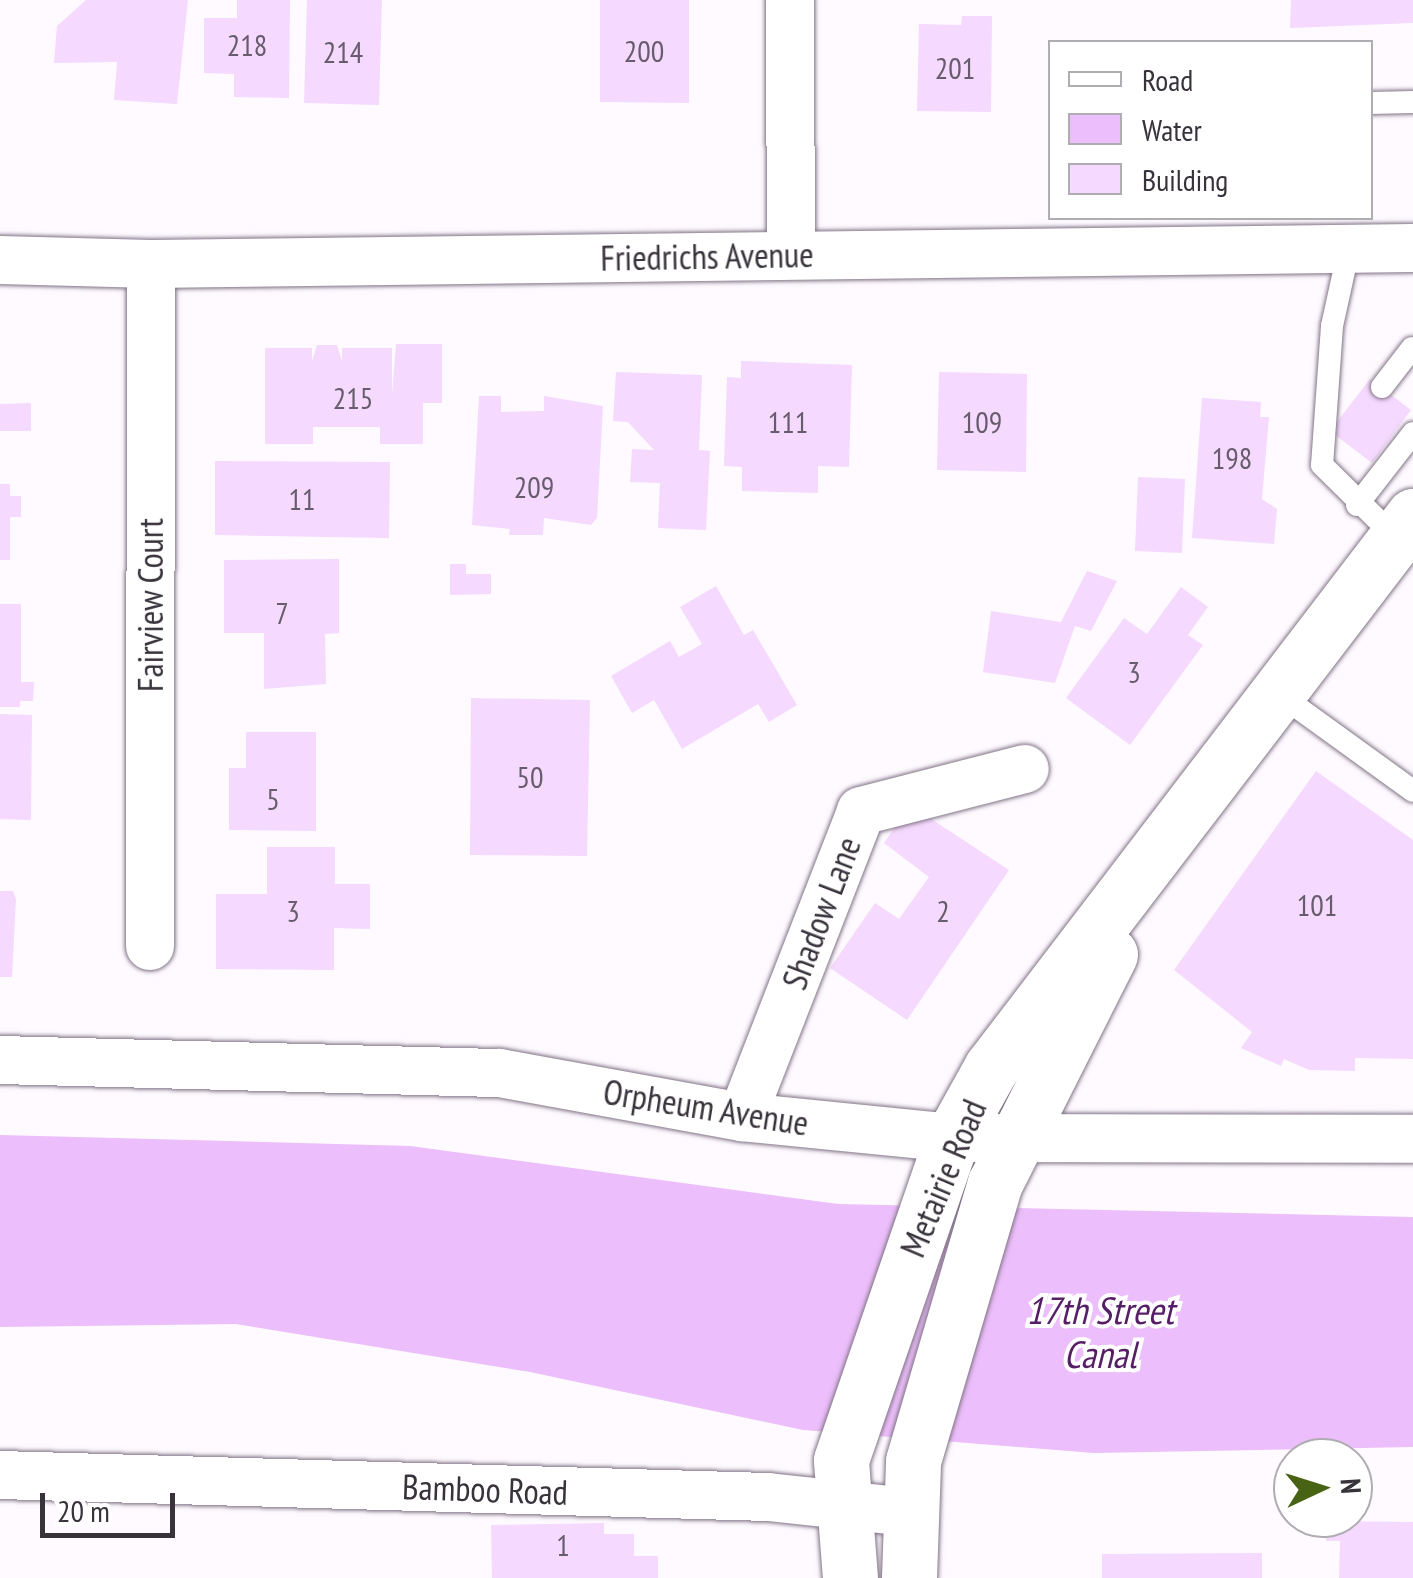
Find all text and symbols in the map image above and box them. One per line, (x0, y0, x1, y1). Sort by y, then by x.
house number: 218 (227, 27, 267, 63)
house number: 200 (624, 33, 664, 69)
house number: 214 (323, 34, 363, 70)
legend (1048, 40, 1373, 220)
house number: 201 (935, 50, 975, 86)
text: Road (1142, 60, 1193, 99)
text: Water (1142, 110, 1202, 149)
text: Building (1142, 160, 1228, 199)
street label: Friedrichs Avenue (600, 233, 814, 279)
house number: 215 (333, 380, 373, 416)
house number: 111 (768, 404, 808, 440)
house number: 109 (962, 404, 1002, 440)
house number: 198 (1212, 440, 1252, 476)
house number: 209 (514, 469, 554, 505)
house number: 11 (289, 481, 315, 517)
street label: Fairview Court (129, 518, 171, 692)
house number: 7 (275, 595, 289, 631)
house number: 3 (1127, 654, 1141, 690)
house number: 50 (517, 759, 543, 795)
house number: 5 (266, 781, 280, 817)
street label: Shadow Lane (773, 831, 869, 995)
house number: 101 (1297, 887, 1337, 923)
house number: 3 (286, 893, 300, 929)
house number: 2 (936, 893, 950, 929)
street label: Orpheum Avenue (600, 1070, 812, 1144)
street label: Metairie Road (891, 1093, 995, 1263)
water label: 17th Street Canal (1026, 1287, 1174, 1376)
north arrow (1273, 1438, 1373, 1538)
street label: Bamboo Road (401, 1465, 569, 1513)
scale bar (45, 1473, 180, 1535)
text: N (1332, 1477, 1370, 1495)
text: 20 m (57, 1491, 110, 1530)
house number: 1 (556, 1527, 570, 1563)

